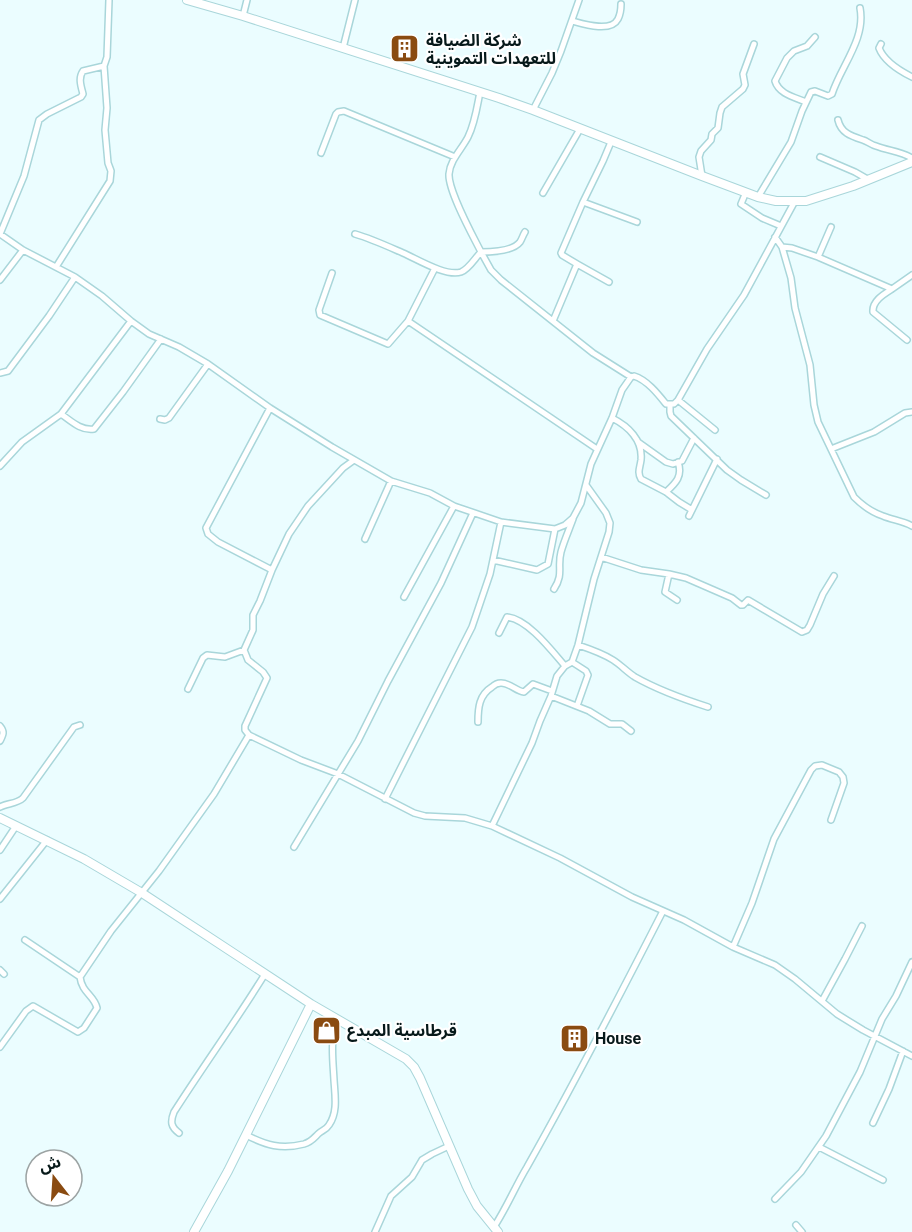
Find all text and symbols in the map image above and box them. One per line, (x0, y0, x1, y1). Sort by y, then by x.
place label: شركة الضيافة للتعهدات التموينية (426, 31, 556, 68)
building icon: شركة الضيافة للتعهدات التموينية (389, 33, 421, 65)
shop icon: قرطاسية المبدع (310, 1014, 342, 1046)
place label: قرطاسية المبدع (347, 1021, 457, 1042)
building icon: House (558, 1022, 590, 1054)
place label: House (595, 1029, 642, 1048)
north arrow (24, 1148, 84, 1208)
text: ش (37, 1152, 63, 1176)

